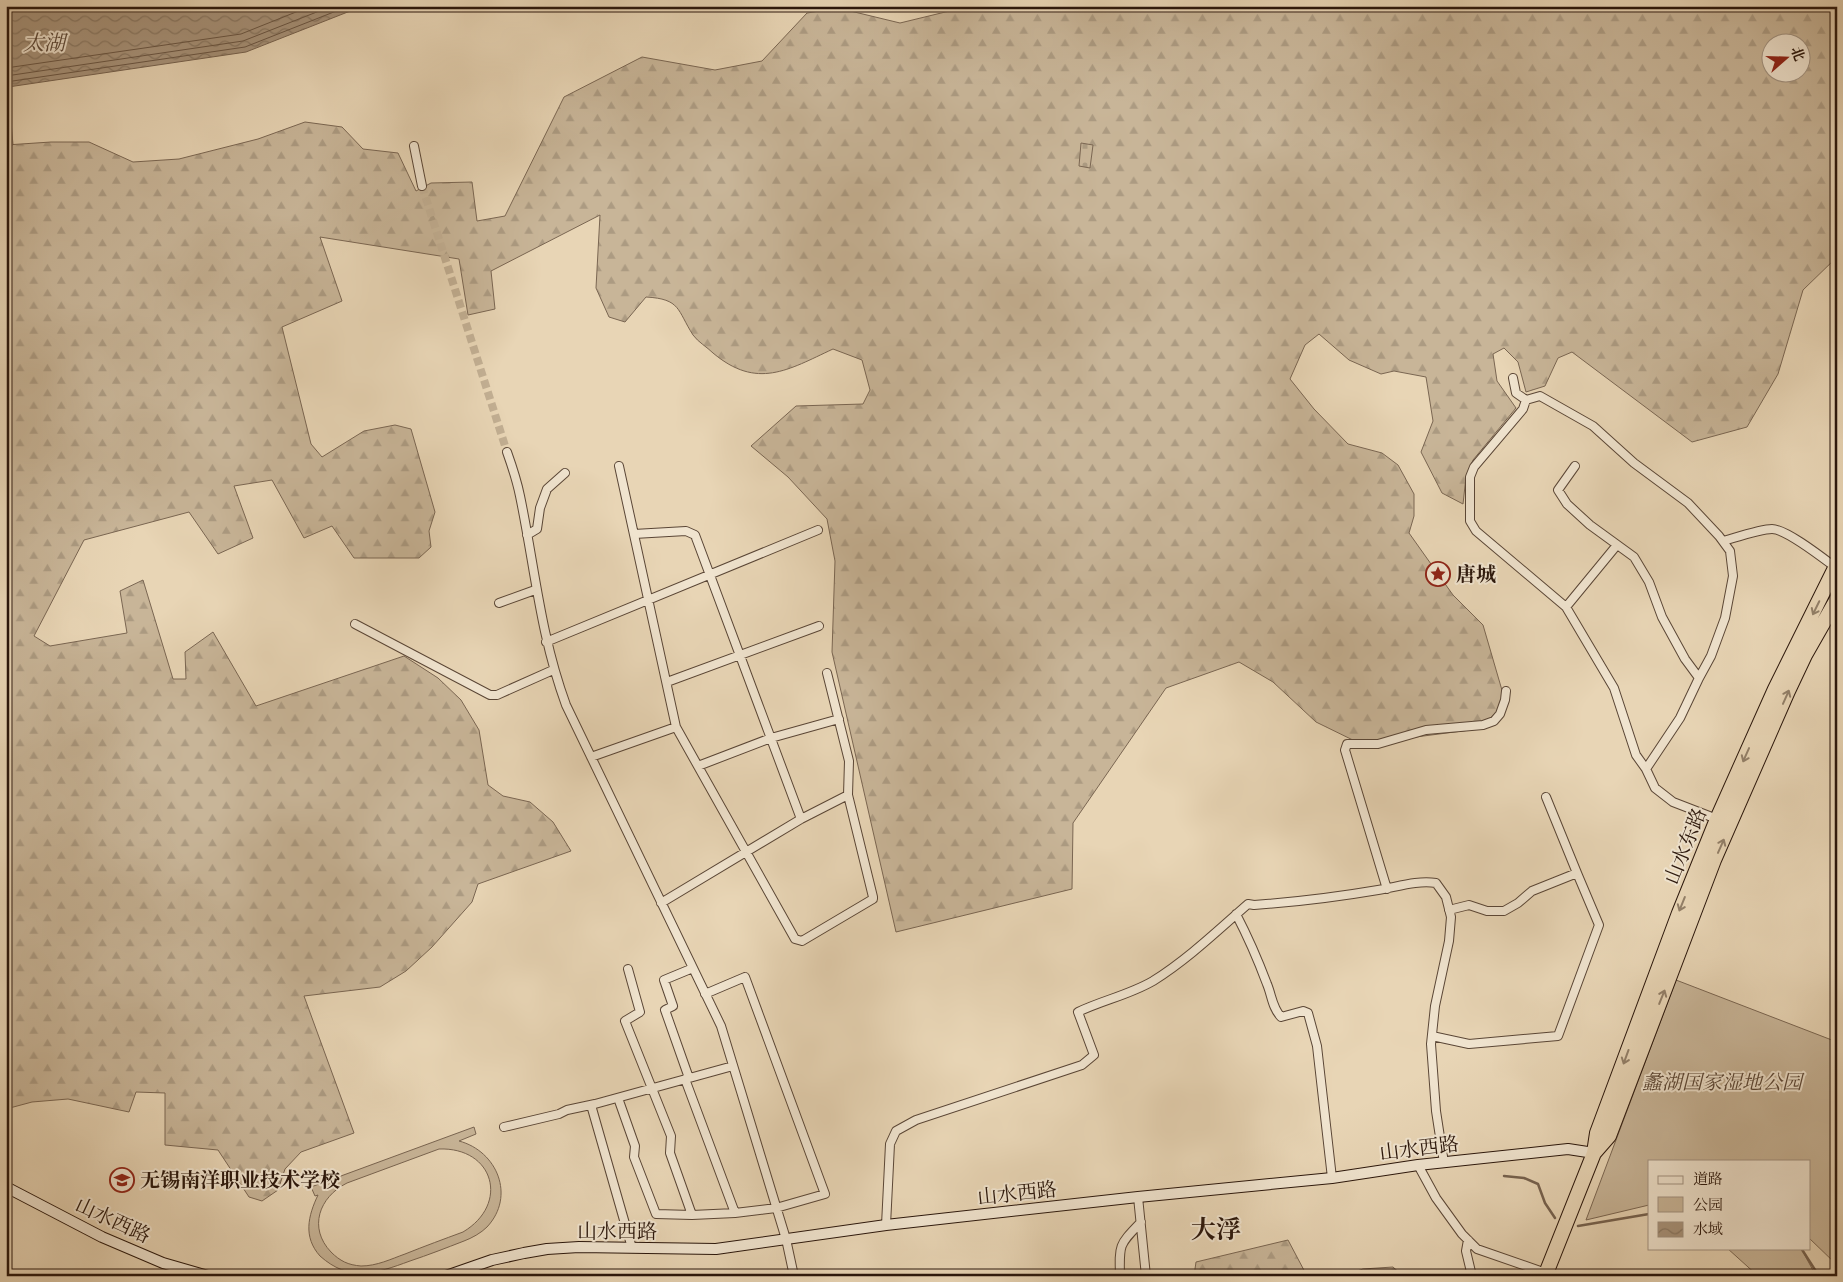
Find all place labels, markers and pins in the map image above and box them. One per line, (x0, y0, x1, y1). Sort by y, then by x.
place icon: 唐城 (1425, 561, 1451, 587)
place label: 唐城 (1456, 563, 1496, 588)
school or university icon: 无锡南洋职业技术学校 (109, 1167, 135, 1193)
place label: 无锡南洋职业技术学校 (140, 1169, 340, 1194)

